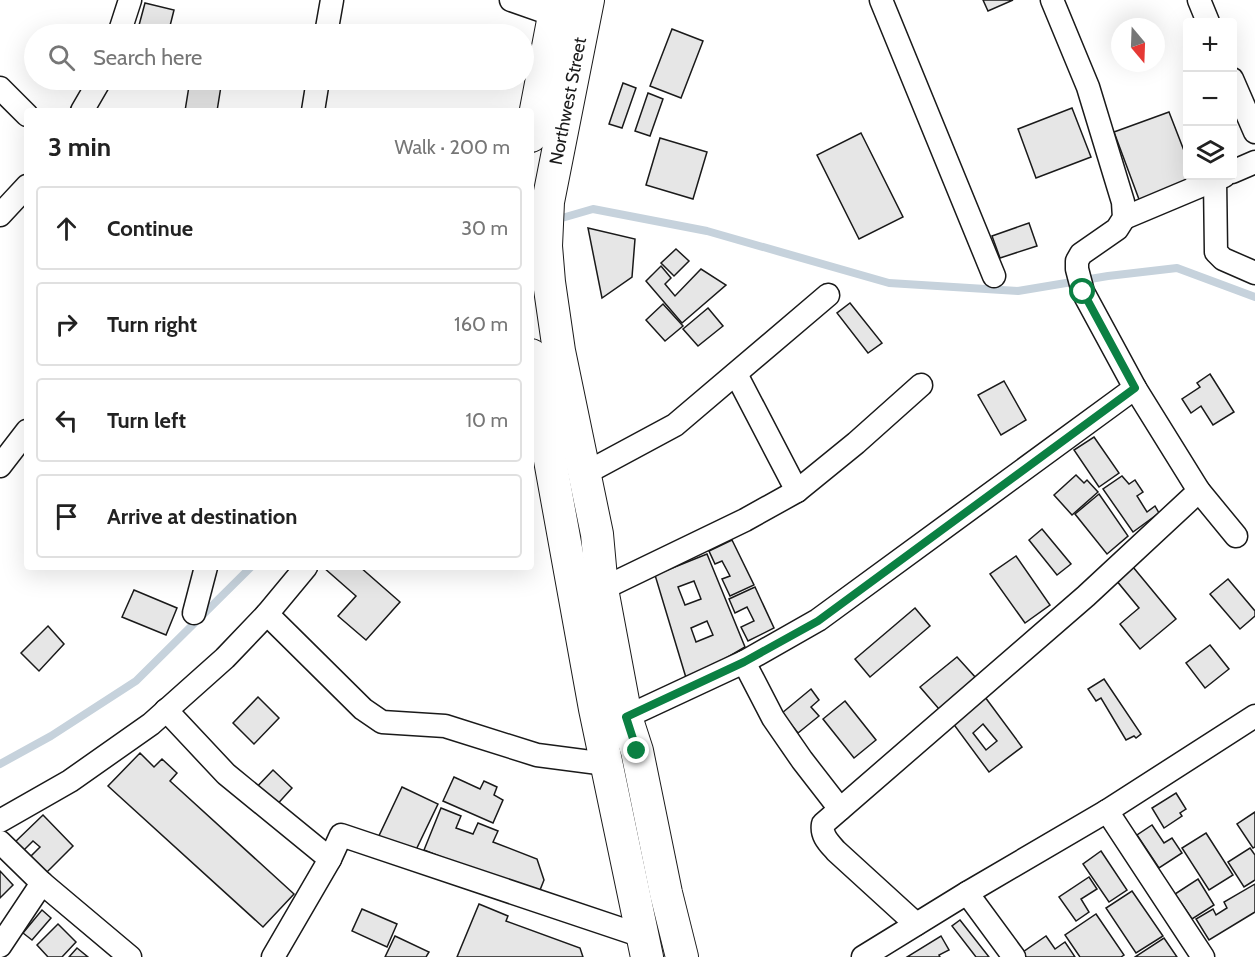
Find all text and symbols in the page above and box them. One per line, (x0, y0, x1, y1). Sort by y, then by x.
north arrow (1111, 18, 1165, 72)
map controls (1183, 18, 1237, 180)
button: + (1183, 18, 1237, 72)
search box (24, 24, 534, 90)
street label: Northwest Street (545, 35, 591, 167)
icon: search (45, 41, 78, 74)
text: Search here (93, 44, 202, 71)
button: − (1183, 72, 1237, 126)
button: layers (1183, 126, 1237, 180)
text: 3 min (48, 131, 111, 163)
text: Walk · 200 m (394, 135, 510, 159)
icon: ahead (50, 212, 83, 245)
text: Continue (107, 215, 193, 242)
text: 30 m (461, 216, 508, 240)
route start (1069, 278, 1095, 304)
icon: right (50, 308, 83, 341)
text: Turn right (107, 311, 197, 338)
text: 160 m (454, 312, 508, 336)
icon: left (50, 404, 83, 437)
text: Turn left (107, 407, 186, 434)
text: 10 m (465, 408, 508, 432)
icon: arrive (50, 500, 83, 533)
text: Arrive at destination (107, 503, 297, 530)
route end (623, 737, 649, 763)

